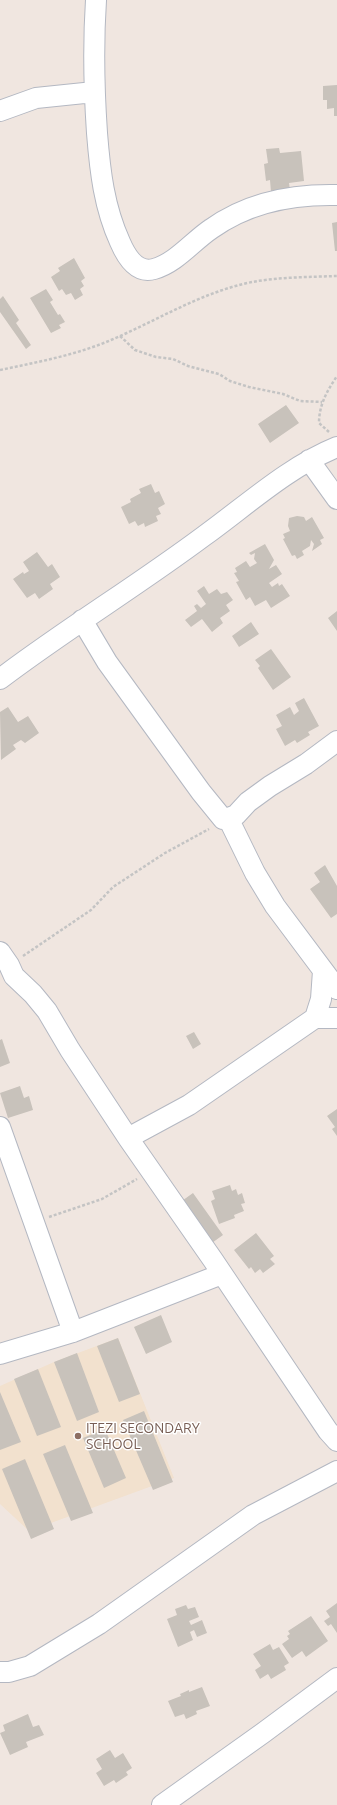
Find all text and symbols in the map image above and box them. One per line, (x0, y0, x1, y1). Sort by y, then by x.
place label: ITEZI SECONDARY SCHOOL (86, 1420, 200, 1452)
marker: ITEZI SECONDARY SCHOOL (73, 1431, 83, 1441)

